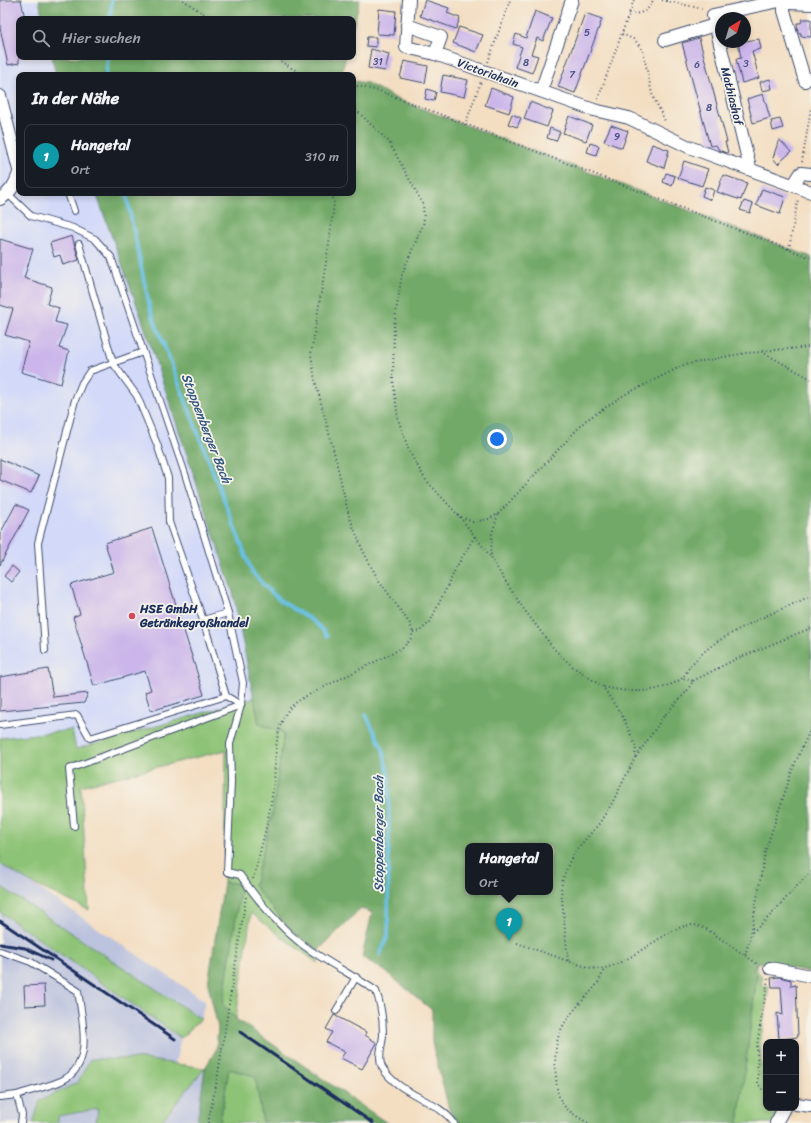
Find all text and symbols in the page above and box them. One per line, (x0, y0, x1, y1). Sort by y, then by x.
north arrow (715, 12, 751, 48)
search box (16, 16, 356, 60)
house number: 5 (584, 24, 590, 42)
text: Hier suchen (62, 25, 141, 51)
icon: search (30, 27, 52, 49)
street label: Victoriahain (454, 52, 522, 94)
house number: 31 (373, 53, 383, 71)
house number: 8 (523, 54, 529, 72)
house number: 3 (743, 55, 749, 73)
house number: 6 (694, 56, 700, 74)
street label: Mathiashof (714, 65, 750, 129)
house number: 7 (569, 66, 576, 84)
text: In der Nähe (32, 83, 119, 113)
house number: 8 (706, 99, 712, 117)
house number: 9 (614, 128, 620, 146)
text: Hangetal (71, 132, 130, 158)
text: 1 (43, 145, 49, 168)
text: 310 m (305, 145, 339, 168)
text: Ort (71, 158, 90, 181)
water label: Stoppenberger Bach (175, 370, 239, 488)
your location (487, 429, 507, 449)
place label: HSE GmbH Getränkegroßhandel (139, 598, 249, 634)
marker: HSE GmbH Getränkegroßhandel (127, 611, 137, 621)
water label: Stoppenberger Bach (367, 775, 390, 892)
popup (465, 843, 553, 895)
text: Hangetal (479, 845, 539, 871)
text: Ort (479, 871, 499, 894)
pin: 1 (496, 908, 522, 941)
map controls (763, 1039, 799, 1111)
button: + (763, 1039, 799, 1075)
button: − (763, 1075, 799, 1111)

